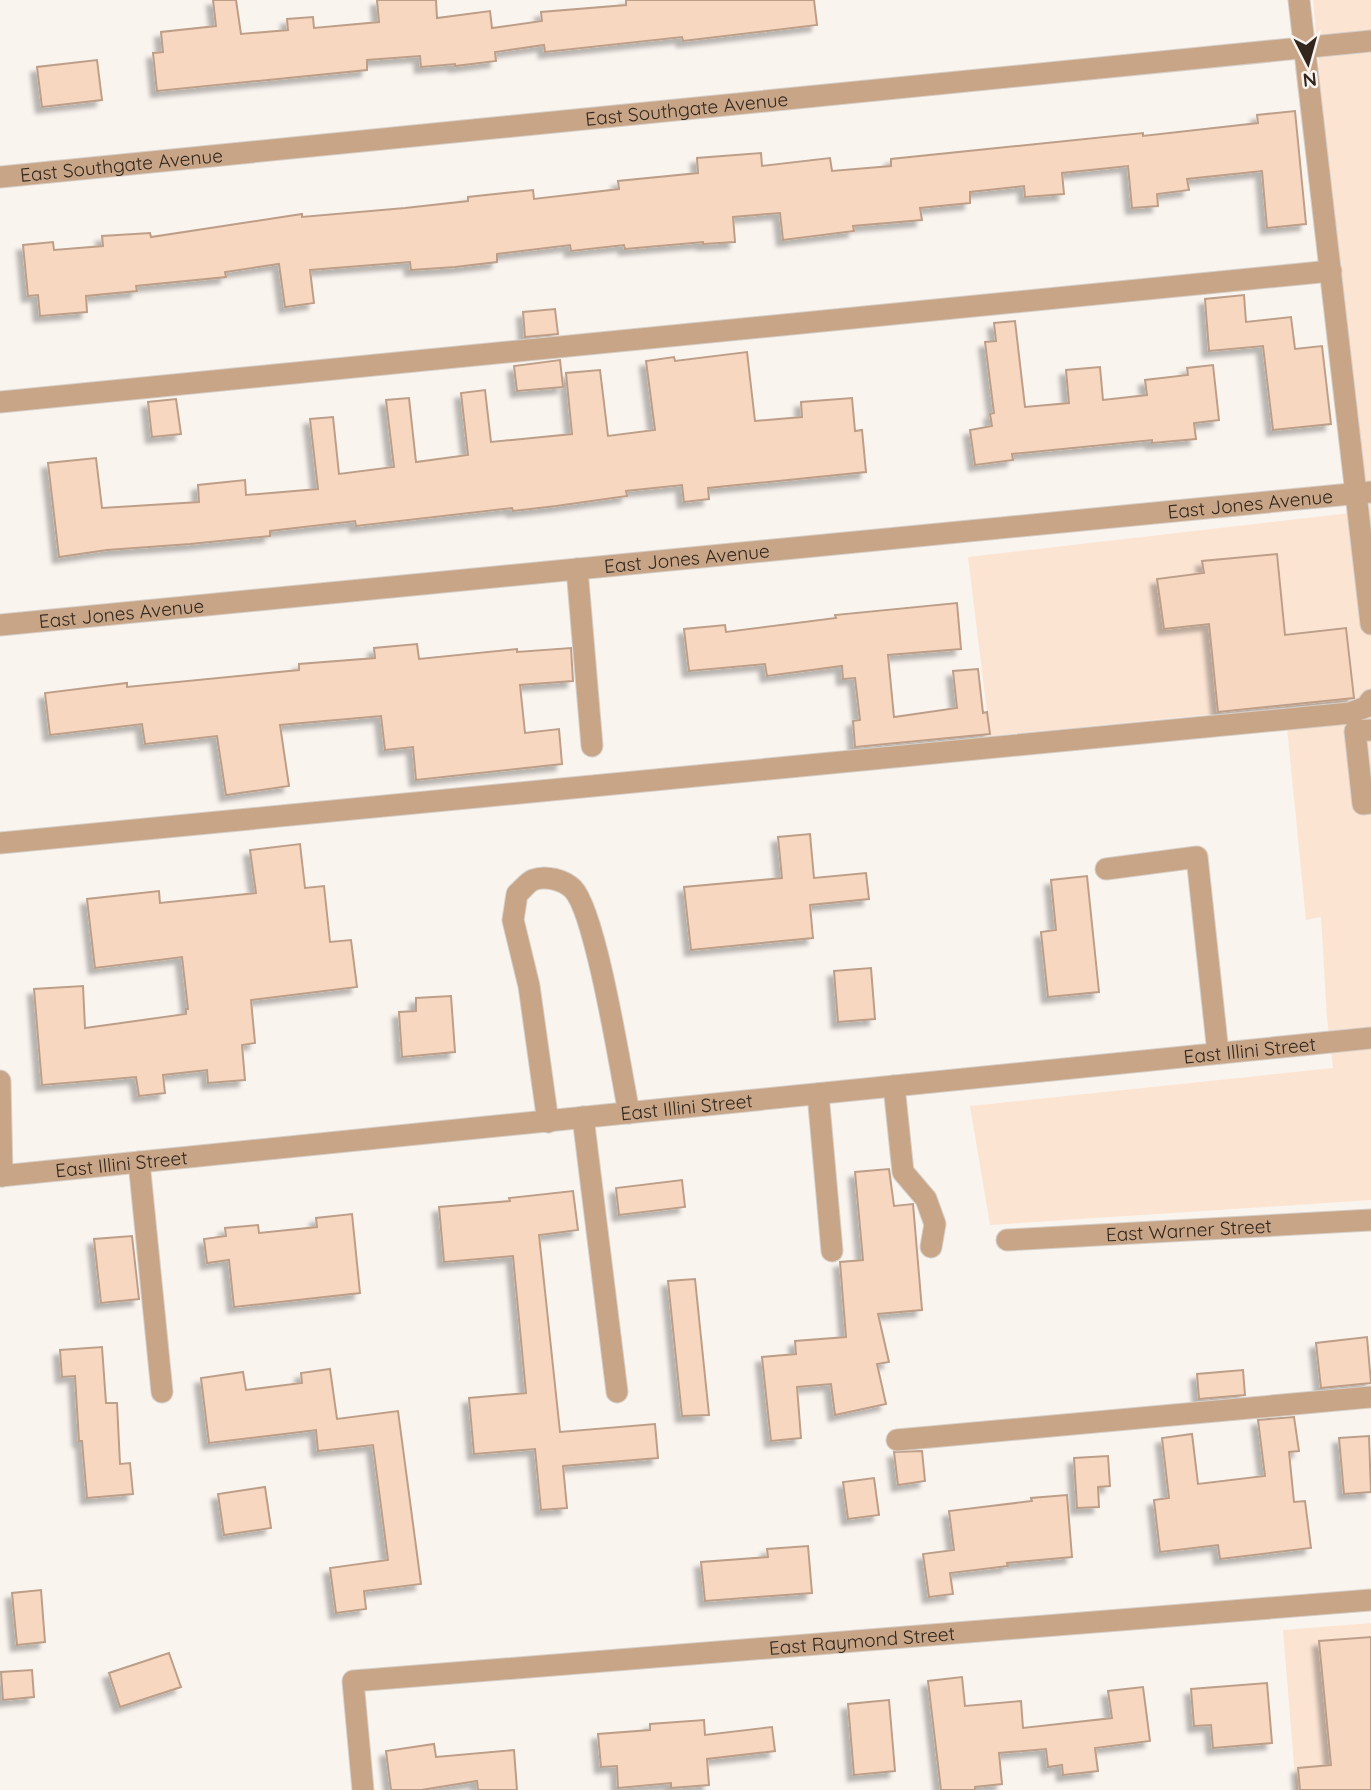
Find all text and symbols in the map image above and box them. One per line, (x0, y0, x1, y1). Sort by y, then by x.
north arrow (1273, 28, 1343, 98)
text: N (1302, 67, 1318, 93)
street label: East Southgate Avenue (584, 87, 789, 131)
street label: East Southgate Avenue (19, 143, 224, 187)
street label: East Jones Avenue (1166, 484, 1334, 524)
street label: East Jones Avenue (603, 538, 771, 578)
street label: East Jones Avenue (38, 593, 205, 633)
street label: East Illini Street (1182, 1032, 1317, 1069)
street label: East Illini Street (619, 1088, 754, 1125)
street label: East Illini Street (54, 1145, 189, 1182)
street label: East Warner Street (1105, 1213, 1272, 1247)
street label: East Raymond Street (768, 1621, 956, 1660)

